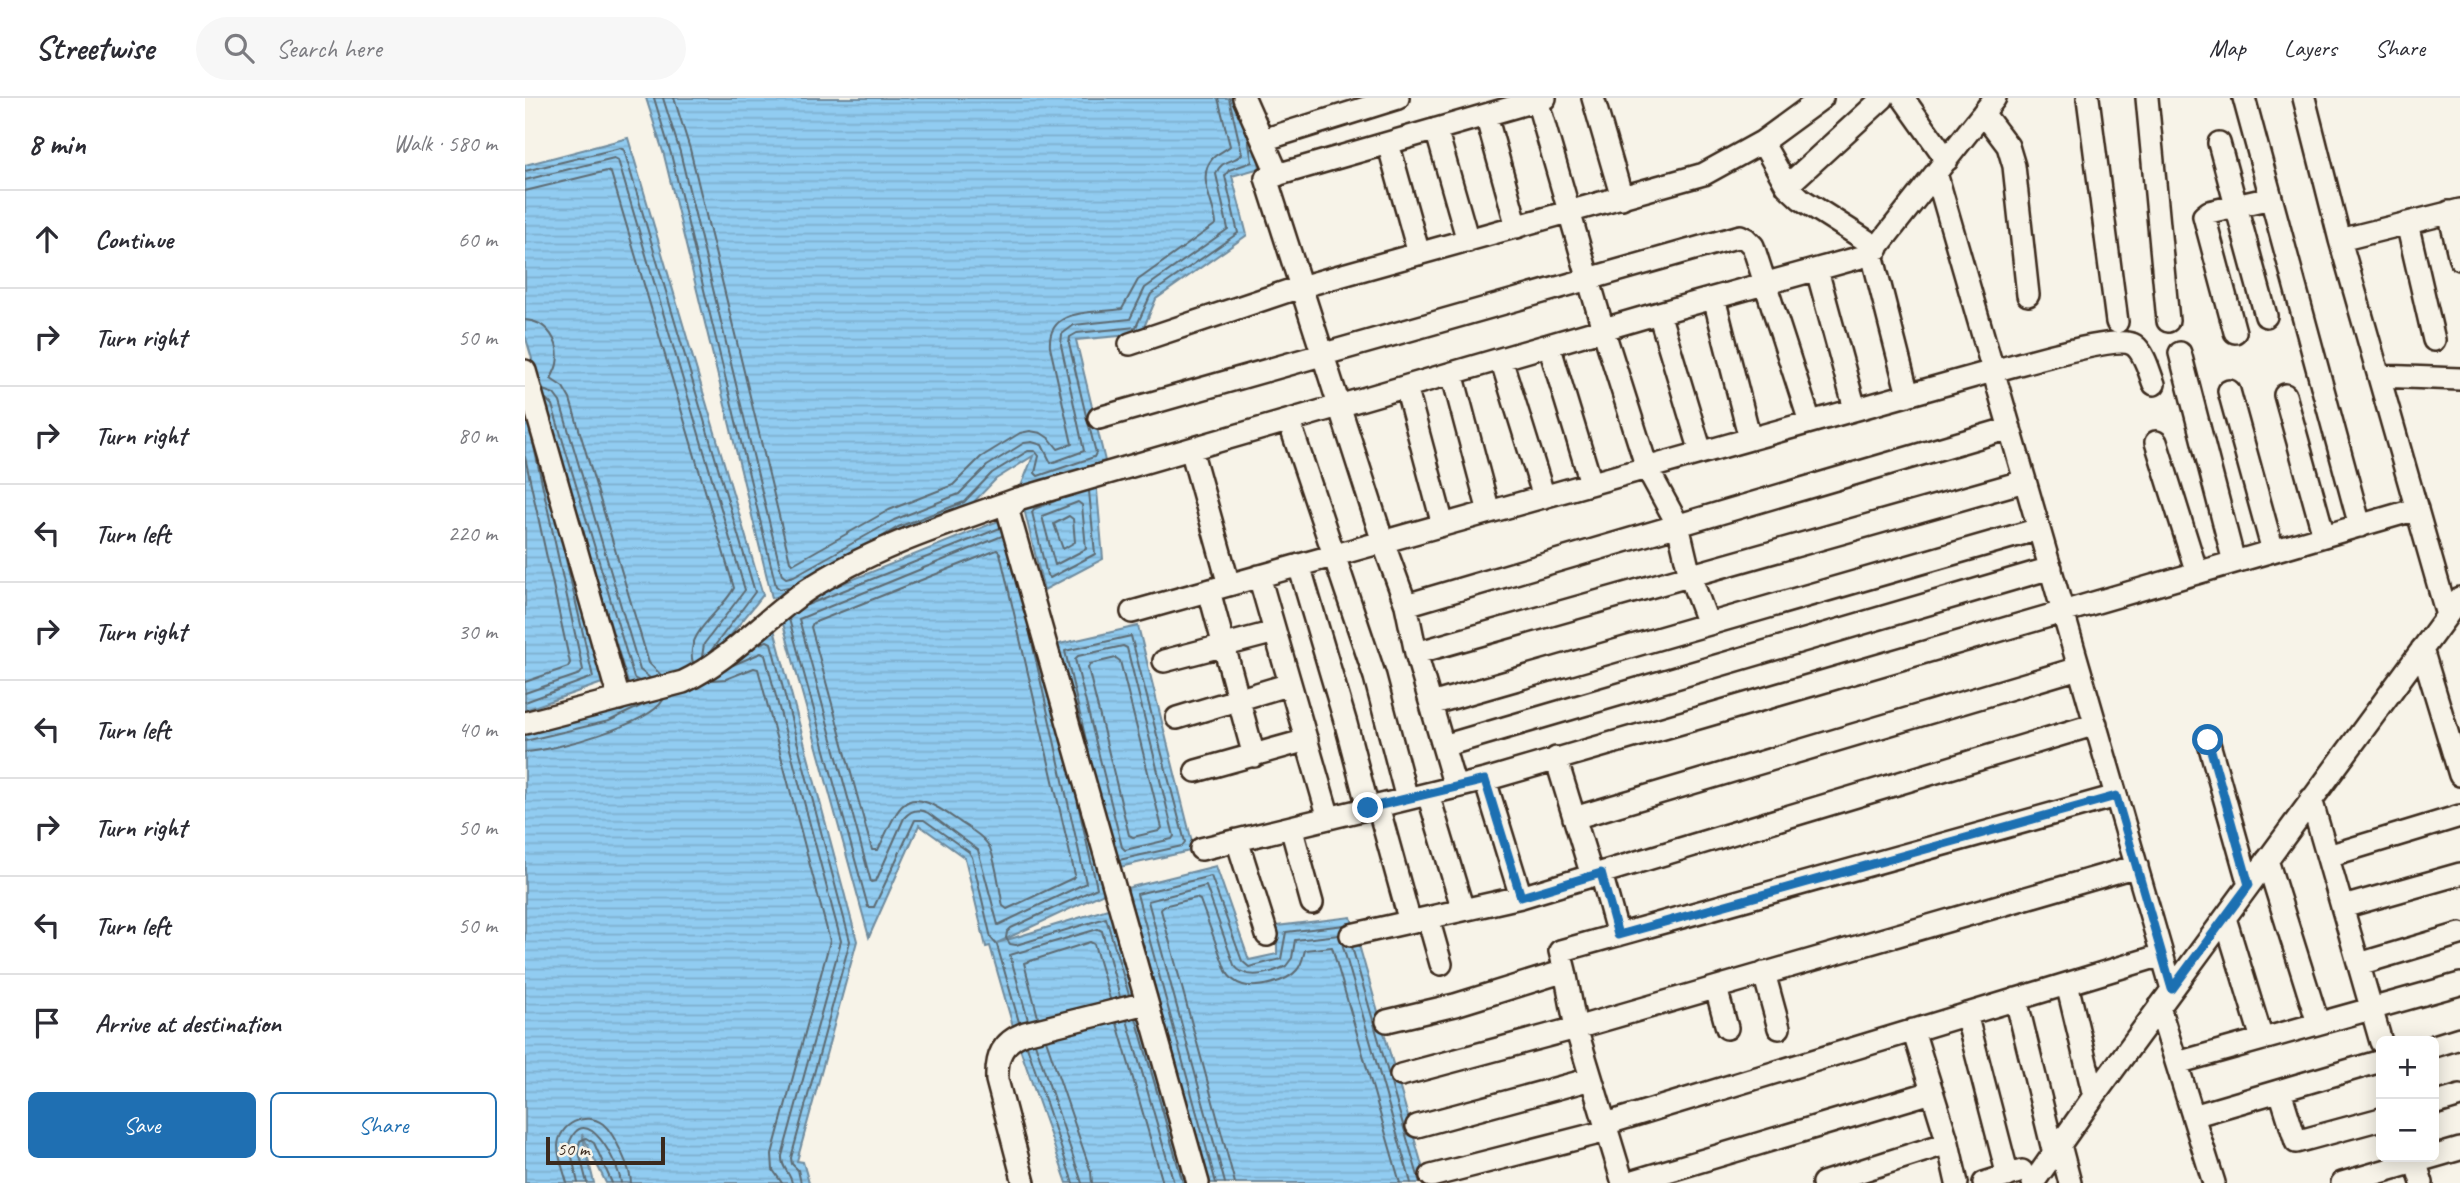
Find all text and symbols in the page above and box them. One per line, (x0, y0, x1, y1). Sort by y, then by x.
search box (196, 17, 686, 80)
text: Streetwise (35, 27, 154, 69)
icon: search (220, 29, 258, 67)
text: Search here (276, 32, 382, 65)
text: Map (2209, 33, 2246, 63)
text: Layers (2284, 33, 2337, 63)
text: Share (2375, 33, 2425, 63)
text: 8 min (28, 125, 85, 163)
text: Walk · 580 m (393, 129, 497, 158)
icon: ahead (28, 220, 66, 258)
text: Continue (95, 223, 173, 256)
text: 60 m (458, 225, 497, 254)
icon: right (28, 318, 66, 356)
text: Turn right (95, 321, 186, 354)
text: 50 m (458, 323, 497, 352)
icon: right (28, 416, 66, 454)
text: Turn right (95, 419, 186, 452)
text: 80 m (458, 421, 497, 450)
icon: left (28, 514, 66, 552)
text: Turn left (95, 517, 170, 550)
text: 220 m (448, 519, 497, 548)
icon: right (28, 612, 66, 650)
text: Turn right (95, 615, 186, 648)
text: 30 m (458, 617, 497, 646)
icon: left (28, 710, 66, 748)
text: Turn left (95, 713, 170, 746)
text: 40 m (458, 715, 497, 744)
route start (2192, 724, 2223, 755)
route end (1352, 792, 1383, 823)
icon: right (28, 808, 66, 846)
text: Turn right (95, 811, 186, 844)
text: 50 m (458, 813, 497, 842)
icon: left (28, 906, 66, 944)
text: Turn left (95, 909, 170, 942)
text: 50 m (458, 911, 497, 940)
icon: arrive (28, 1004, 66, 1042)
text: Arrive at destination (95, 1007, 281, 1040)
map controls (2376, 1036, 2439, 1162)
button: + (2376, 1036, 2439, 1099)
button: Save (28, 1092, 256, 1158)
button: Share (270, 1092, 497, 1158)
button: − (2376, 1099, 2439, 1162)
scale bar (546, 1134, 665, 1166)
text: 50 m (557, 1137, 589, 1161)

